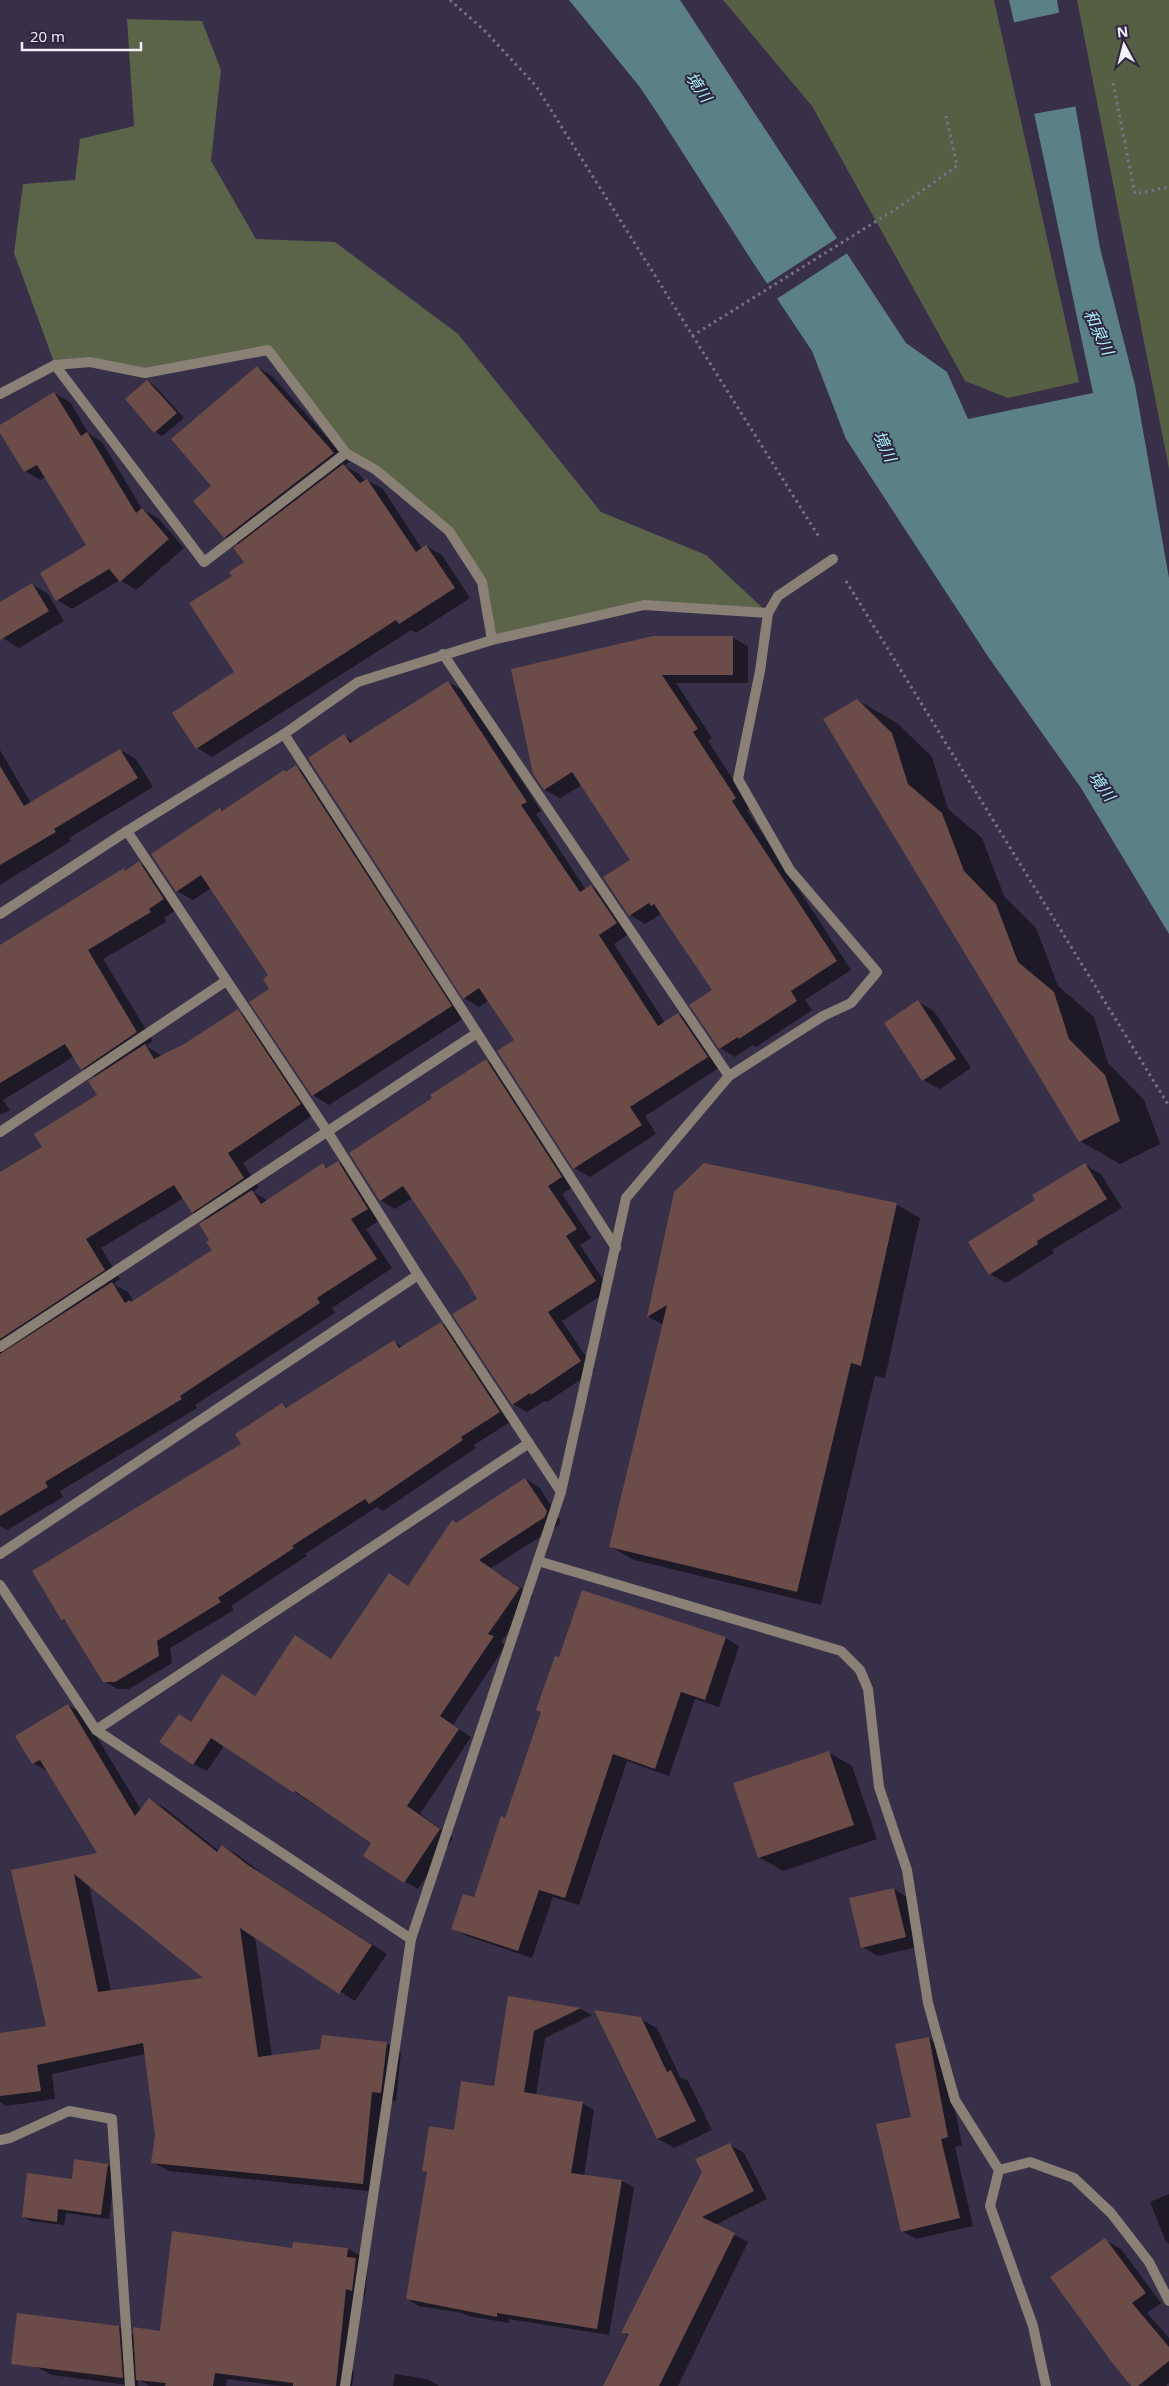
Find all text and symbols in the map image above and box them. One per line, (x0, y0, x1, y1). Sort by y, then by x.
scale bar (22, 20, 141, 52)
north arrow (1099, 20, 1149, 70)
text: N (1116, 21, 1129, 42)
text: 20 m (30, 26, 65, 46)
water label: 境川 (681, 68, 718, 108)
water label: 和泉川 (1079, 306, 1120, 360)
water label: 境川 (868, 427, 903, 467)
water label: 境川 (1084, 767, 1121, 807)

